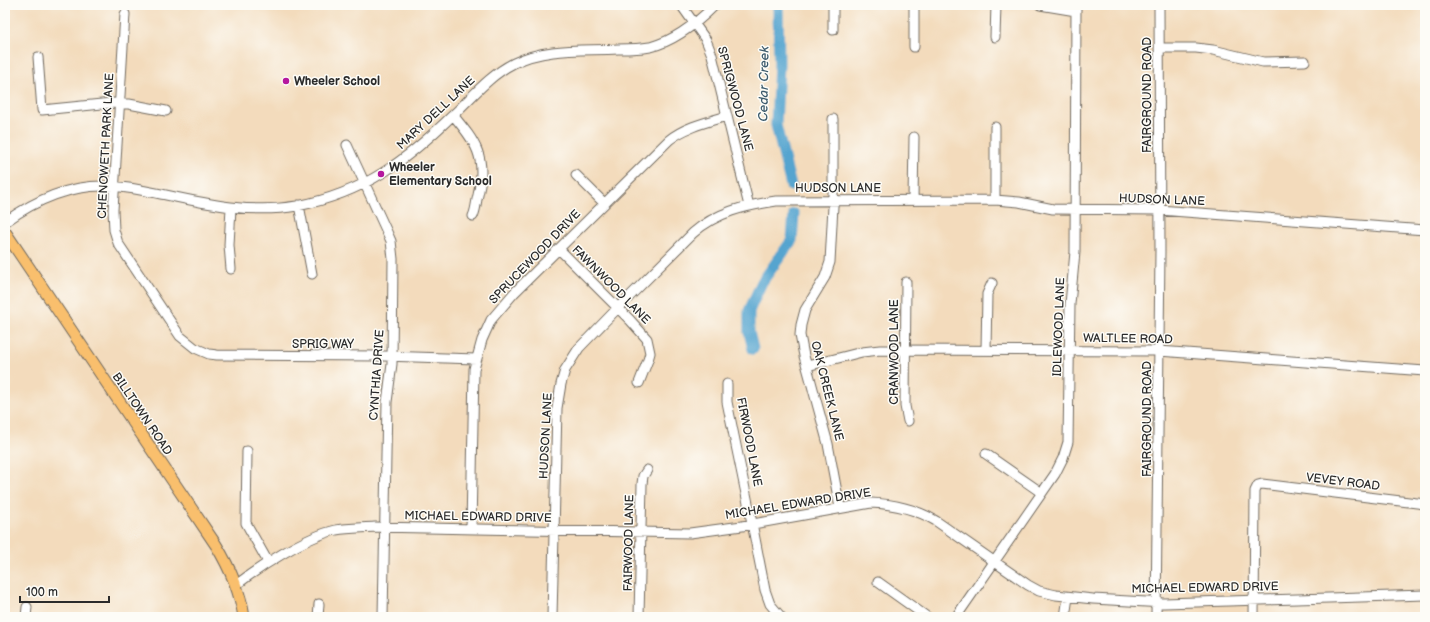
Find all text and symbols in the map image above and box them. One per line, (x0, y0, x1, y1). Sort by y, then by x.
street label: FAIRGROUND ROAD (1140, 37, 1155, 153)
street label: SPRIGWOOD LANE (714, 45, 756, 153)
water label: Cedar Creek (755, 46, 773, 122)
street label: CHENOWETH PARK LANE (95, 73, 117, 219)
street label: MARY DELL LANE (394, 73, 478, 153)
place label: Wheeler School (294, 74, 380, 89)
marker: Wheeler School (281, 76, 291, 86)
place label: Wheeler Elementary School (389, 160, 492, 189)
marker: Wheeler Elementary School (376, 169, 386, 179)
street label: HUDSON LANE (795, 181, 881, 196)
street label: HUDSON LANE (1119, 191, 1205, 209)
street label: SPRUCEWOOD DRIVE (486, 207, 584, 307)
street label: FAWNWOOD LANE (569, 243, 653, 327)
street label: IDLEWOOD LANE (1050, 277, 1068, 377)
street label: CRANWOOD LANE (887, 299, 902, 405)
street label: CYNTHIA DRIVE (366, 329, 388, 421)
street label: WALTLEE ROAD (1083, 331, 1173, 347)
street label: SPRIG WAY (292, 337, 355, 352)
street label: OAK CREEK LANE (807, 340, 847, 442)
street label: FAIRGROUND ROAD (1140, 361, 1155, 477)
street label: BILLTOWN ROAD (109, 370, 175, 458)
street label: HUDSON LANE (536, 393, 556, 479)
street label: FIRWOOD LANE (733, 396, 765, 488)
street label: VEVEY ROAD (1305, 470, 1381, 494)
street label: MICHAEL EDWARD DRIVE (724, 485, 872, 523)
street label: FAIRWOOD LANE (621, 494, 637, 592)
street label: MICHAEL EDWARD DRIVE (404, 508, 552, 526)
scale bar (20, 578, 109, 604)
street label: MICHAEL EDWARD DRIVE (1131, 579, 1279, 597)
text: 100 m (26, 585, 58, 600)

